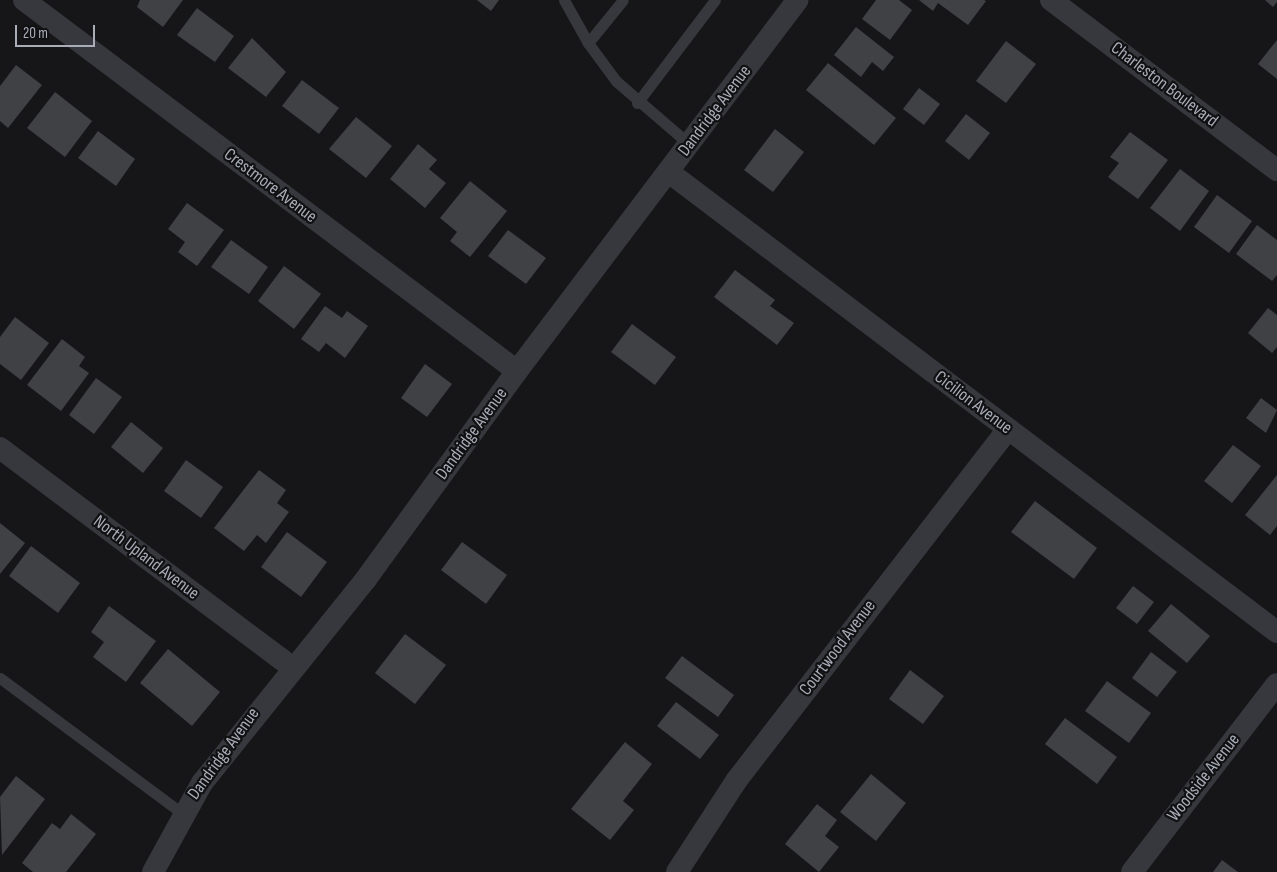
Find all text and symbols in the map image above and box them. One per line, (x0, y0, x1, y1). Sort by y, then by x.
scale bar (18, 15, 98, 47)
text: 20 m (23, 24, 48, 43)
street label: Charleston Boulevard (1106, 38, 1222, 132)
street label: Dandridge Avenue (674, 61, 756, 161)
street label: Crestmore Avenue (219, 144, 321, 228)
street label: Cicilion Avenue (930, 367, 1016, 439)
street label: Dandridge Avenue (431, 384, 513, 484)
street label: North Upland Avenue (89, 511, 203, 605)
street label: Courtwood Avenue (795, 596, 881, 700)
street label: Dandridge Avenue (183, 704, 265, 804)
street label: Woodside Avenue (1163, 730, 1245, 826)

